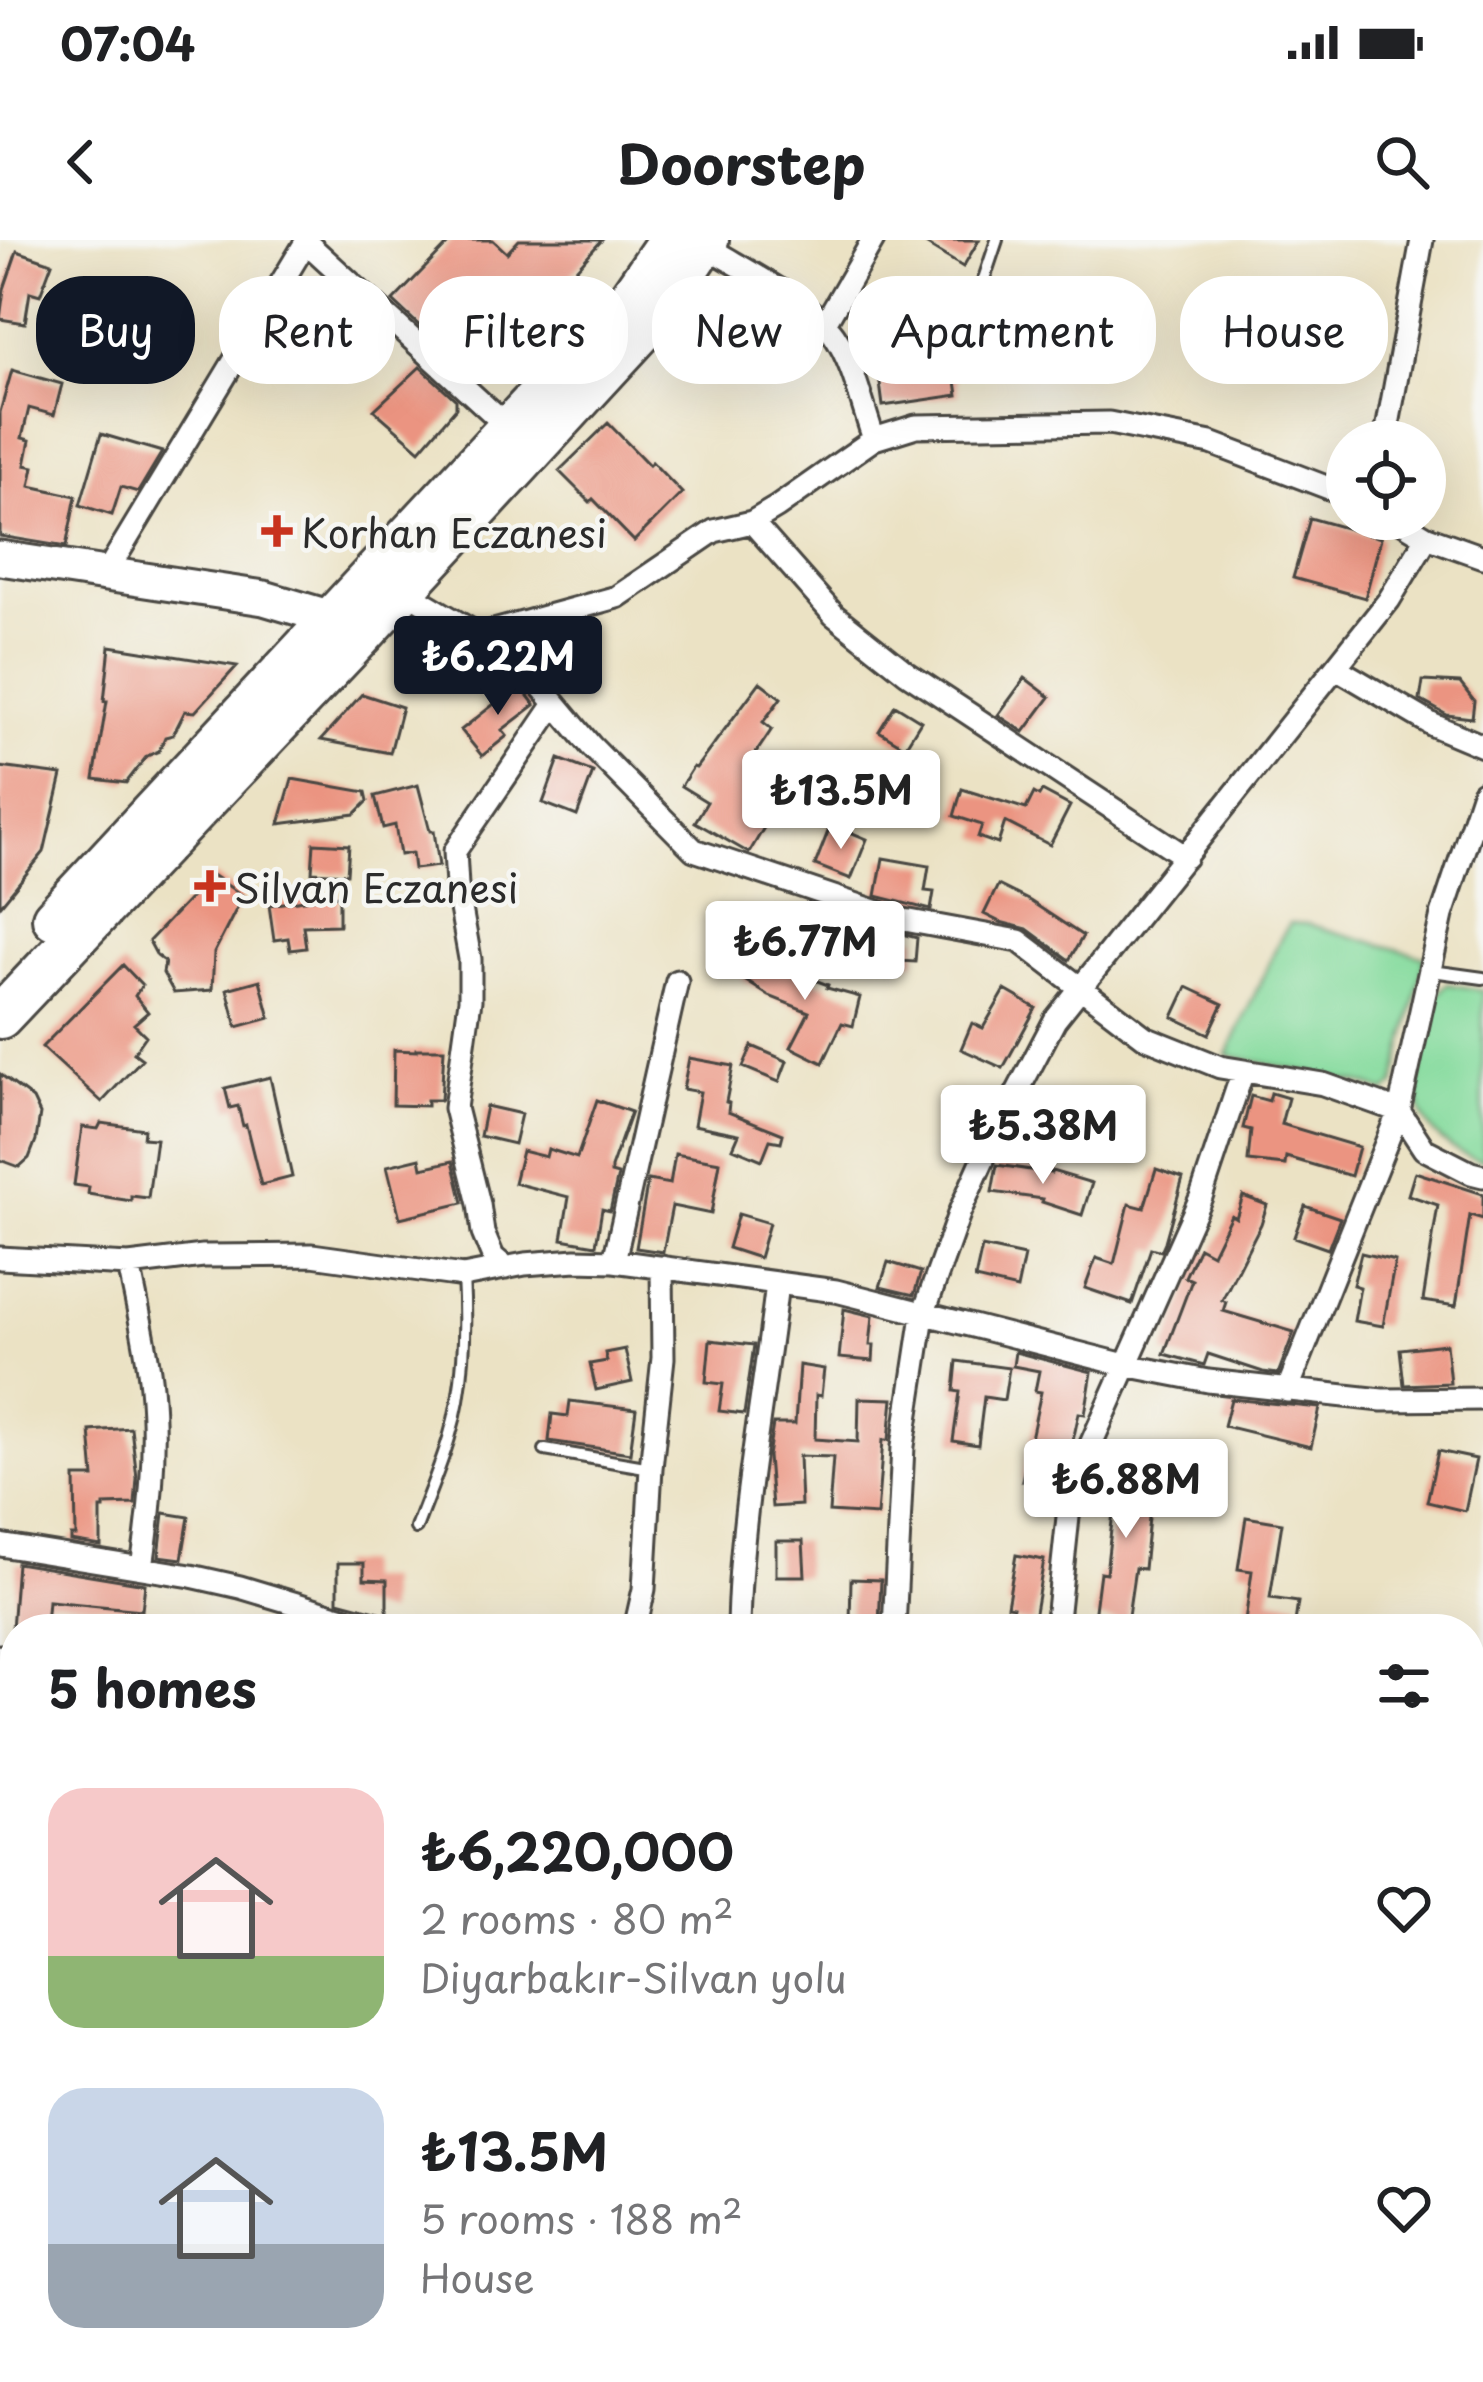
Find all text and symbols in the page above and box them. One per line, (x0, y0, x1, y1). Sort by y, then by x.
text: 07:04 (60, 8, 195, 76)
text: Doorstep (617, 122, 866, 203)
icon: back (48, 129, 114, 195)
icon: search (1369, 129, 1435, 195)
chip: Buy (36, 276, 195, 384)
chip: Rent (219, 276, 395, 384)
chip: Filters (419, 276, 628, 384)
chip: New (652, 276, 824, 384)
chip: Apartment (848, 276, 1156, 384)
chip: House (1180, 276, 1388, 384)
map controls (1326, 420, 1446, 540)
button: locate (1326, 420, 1446, 540)
place label: Korhan Eczanesi (301, 502, 607, 561)
marker: Korhan Eczanesi (264, 518, 290, 544)
pin: ₺6.22M (400, 616, 596, 718)
text: ₺6.22M (421, 625, 575, 684)
pin: ₺13.5M (743, 750, 939, 852)
text: ₺13.5M (769, 759, 913, 818)
place label: Silvan Eczanesi (234, 857, 519, 916)
marker: Silvan Eczanesi (197, 873, 223, 899)
pin: ₺6.77M (707, 901, 903, 1003)
text: ₺6.77M (733, 910, 877, 969)
pin: ₺5.38M (945, 1085, 1141, 1187)
text: ₺5.38M (968, 1094, 1118, 1153)
pin: ₺6.88M (1028, 1439, 1224, 1541)
text: ₺6.88M (1051, 1448, 1201, 1507)
text: 5 homes (48, 1648, 257, 1725)
icon: filters (1371, 1653, 1437, 1719)
text: ₺6,220,000 (420, 1811, 734, 1888)
icon: home (144, 1836, 288, 1980)
icon: heart (1371, 1875, 1437, 1941)
text: 2 rooms · 80 m² (420, 1888, 734, 1947)
text: Diyarbakır-Silvan yolu (420, 1947, 847, 2006)
text: ₺13.5M (420, 2111, 608, 2188)
icon: home (144, 2136, 288, 2280)
icon: heart (1371, 2175, 1437, 2241)
text: 5 rooms · 188 m² (420, 2188, 743, 2247)
text: House (420, 2247, 534, 2306)

